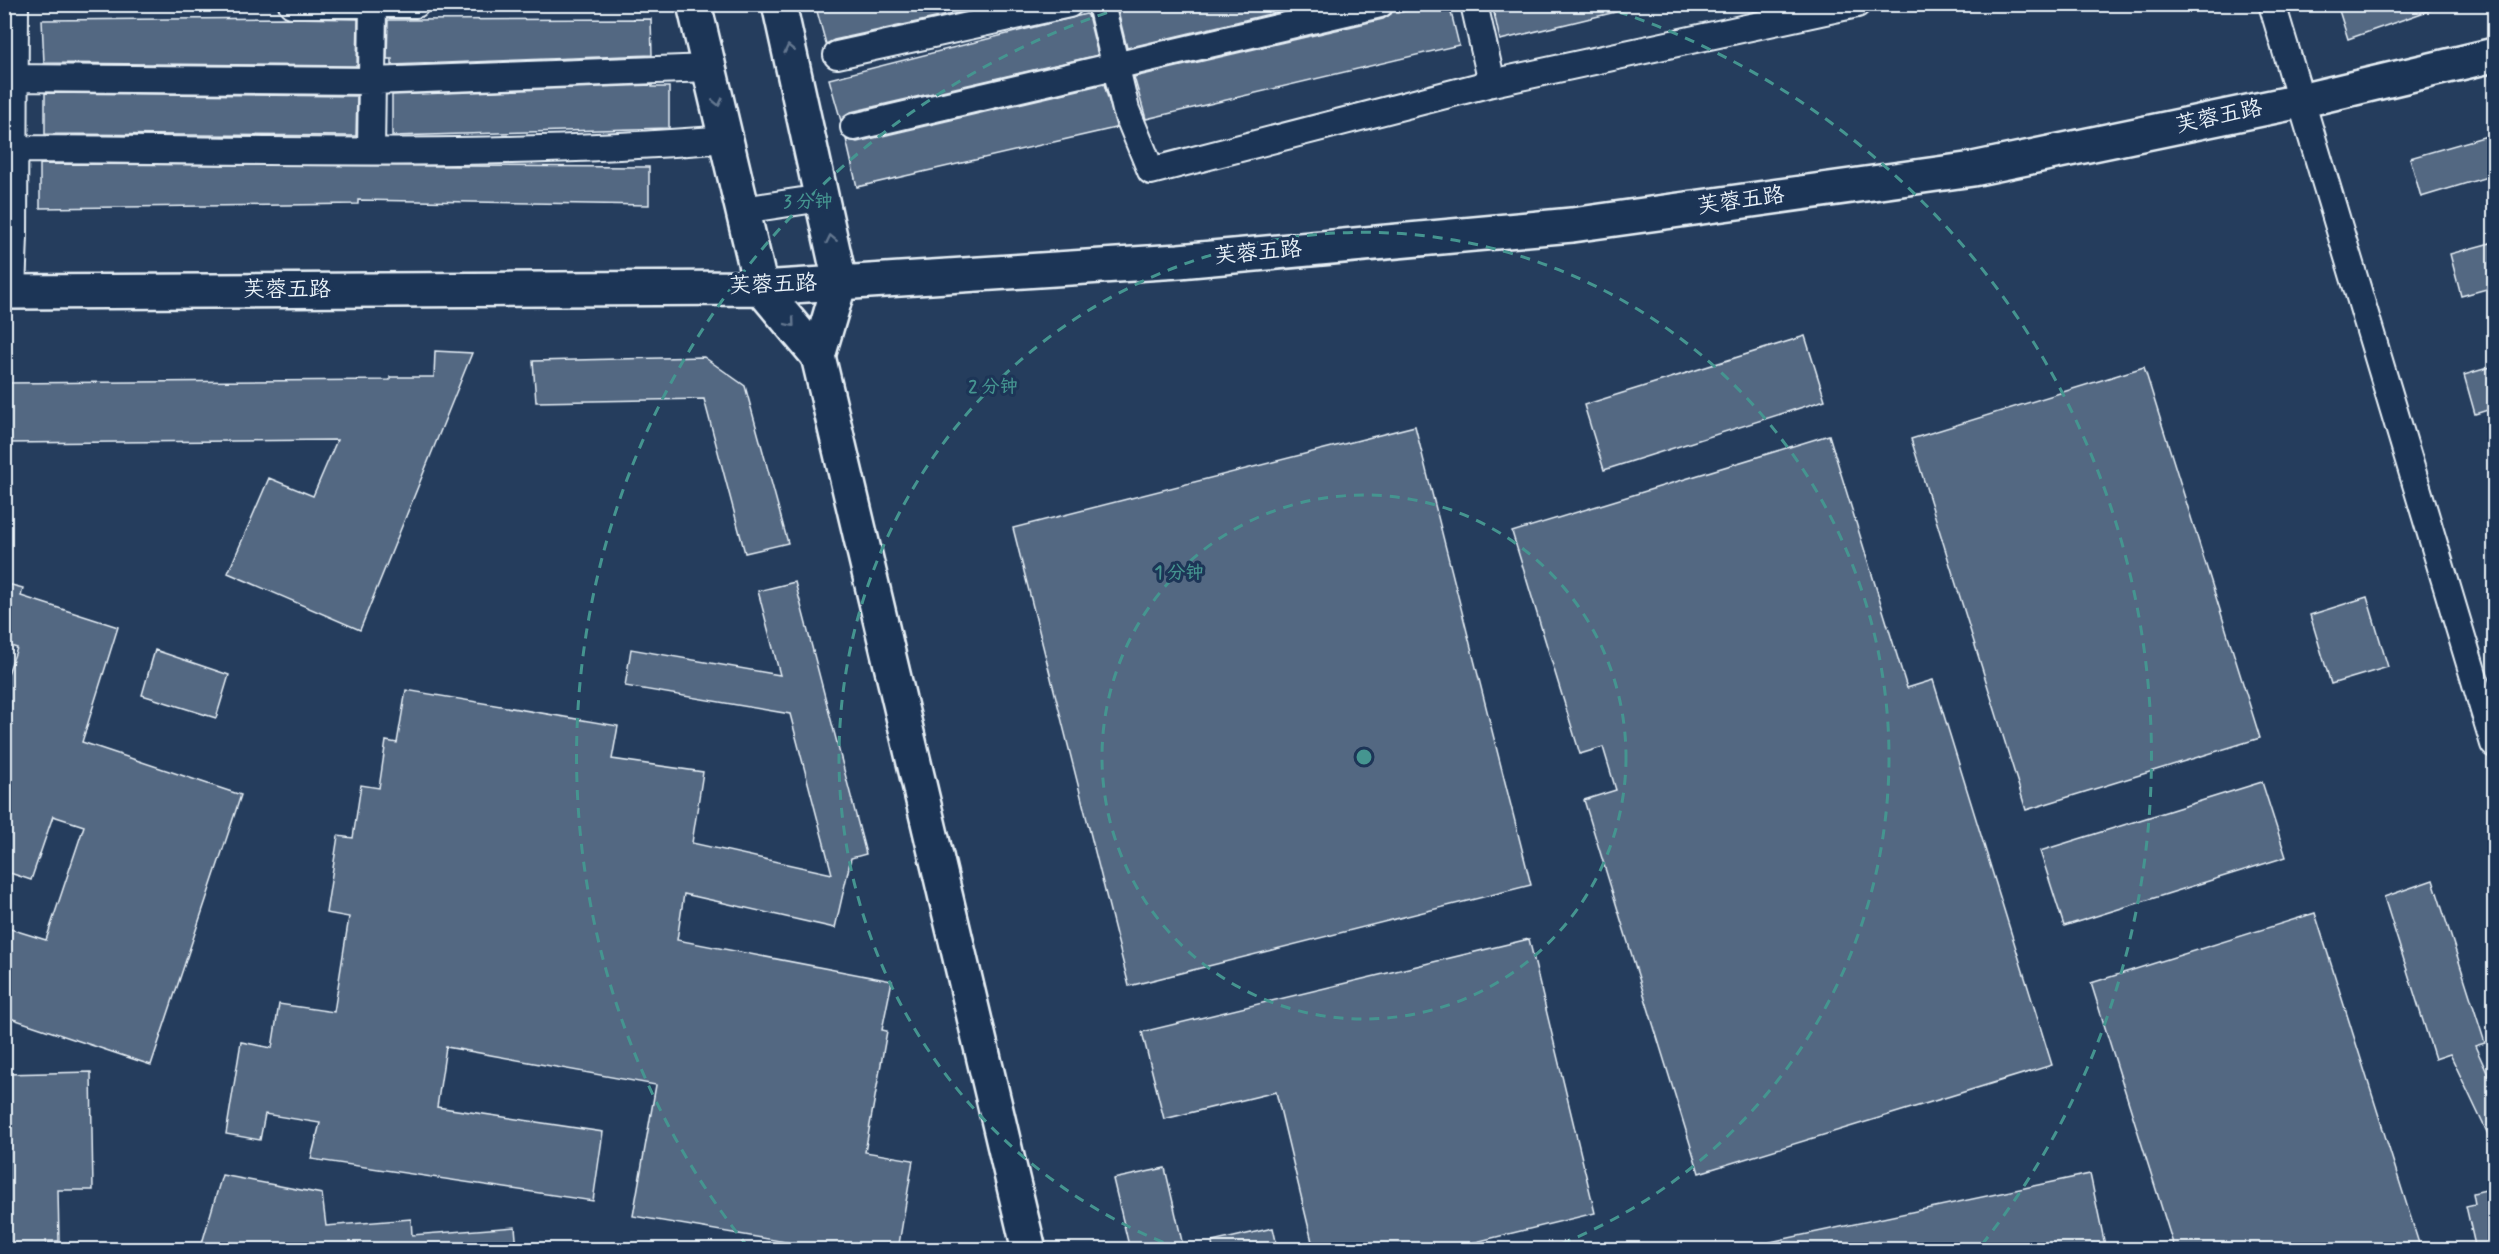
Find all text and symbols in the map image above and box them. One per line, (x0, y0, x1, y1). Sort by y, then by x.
one-way arrow (783, 44, 796, 54)
street label: 芙蓉五路 (2173, 94, 2265, 140)
one-way arrow (710, 97, 723, 107)
street label: 芙蓉五路 (1695, 181, 1787, 221)
text: 3 分钟 (784, 190, 833, 214)
one-way arrow (825, 234, 838, 244)
street label: 芙蓉五路 (1213, 235, 1303, 271)
street label: 芙蓉五路 (729, 269, 817, 301)
street label: 芙蓉五路 (243, 276, 331, 304)
one-way arrow (784, 317, 795, 328)
text: 2 分钟 (968, 375, 1018, 399)
text: 1 分钟 (1155, 561, 1203, 585)
centre of rings (1354, 747, 1374, 767)

